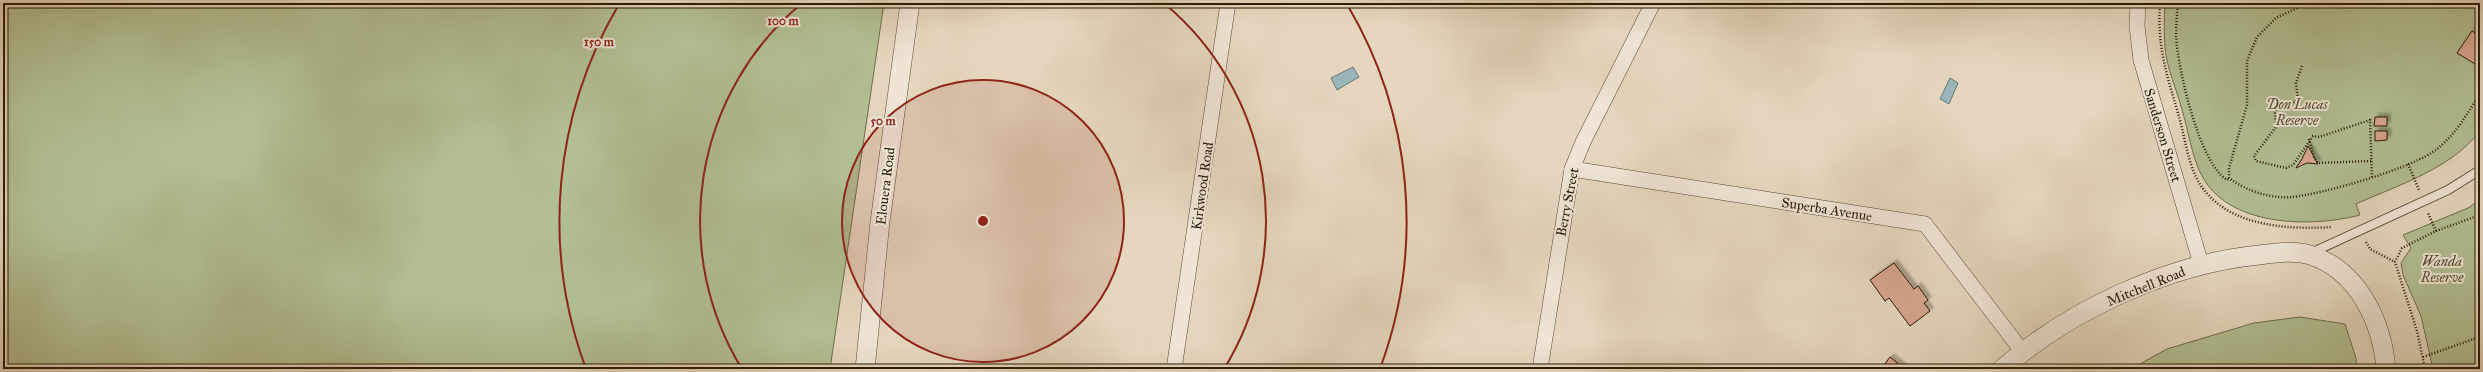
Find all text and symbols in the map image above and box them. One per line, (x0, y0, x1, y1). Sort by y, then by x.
text: 100 m (767, 14, 800, 28)
text: 150 m (584, 35, 615, 49)
street label: Sanderson Street (2140, 86, 2185, 184)
park label: Don Lucas Reserve (2266, 96, 2328, 129)
text: 50 m (870, 114, 897, 128)
street label: Kirkwood Road (1188, 141, 1217, 231)
street label: Elouera Road (872, 146, 899, 226)
street label: Berry Street (1552, 166, 1583, 238)
street label: Superba Avenue (1780, 194, 1874, 225)
centre of rings (976, 214, 990, 228)
park label: Wanda Reserve (2420, 253, 2464, 286)
street label: Mitchell Road (2104, 263, 2188, 310)

